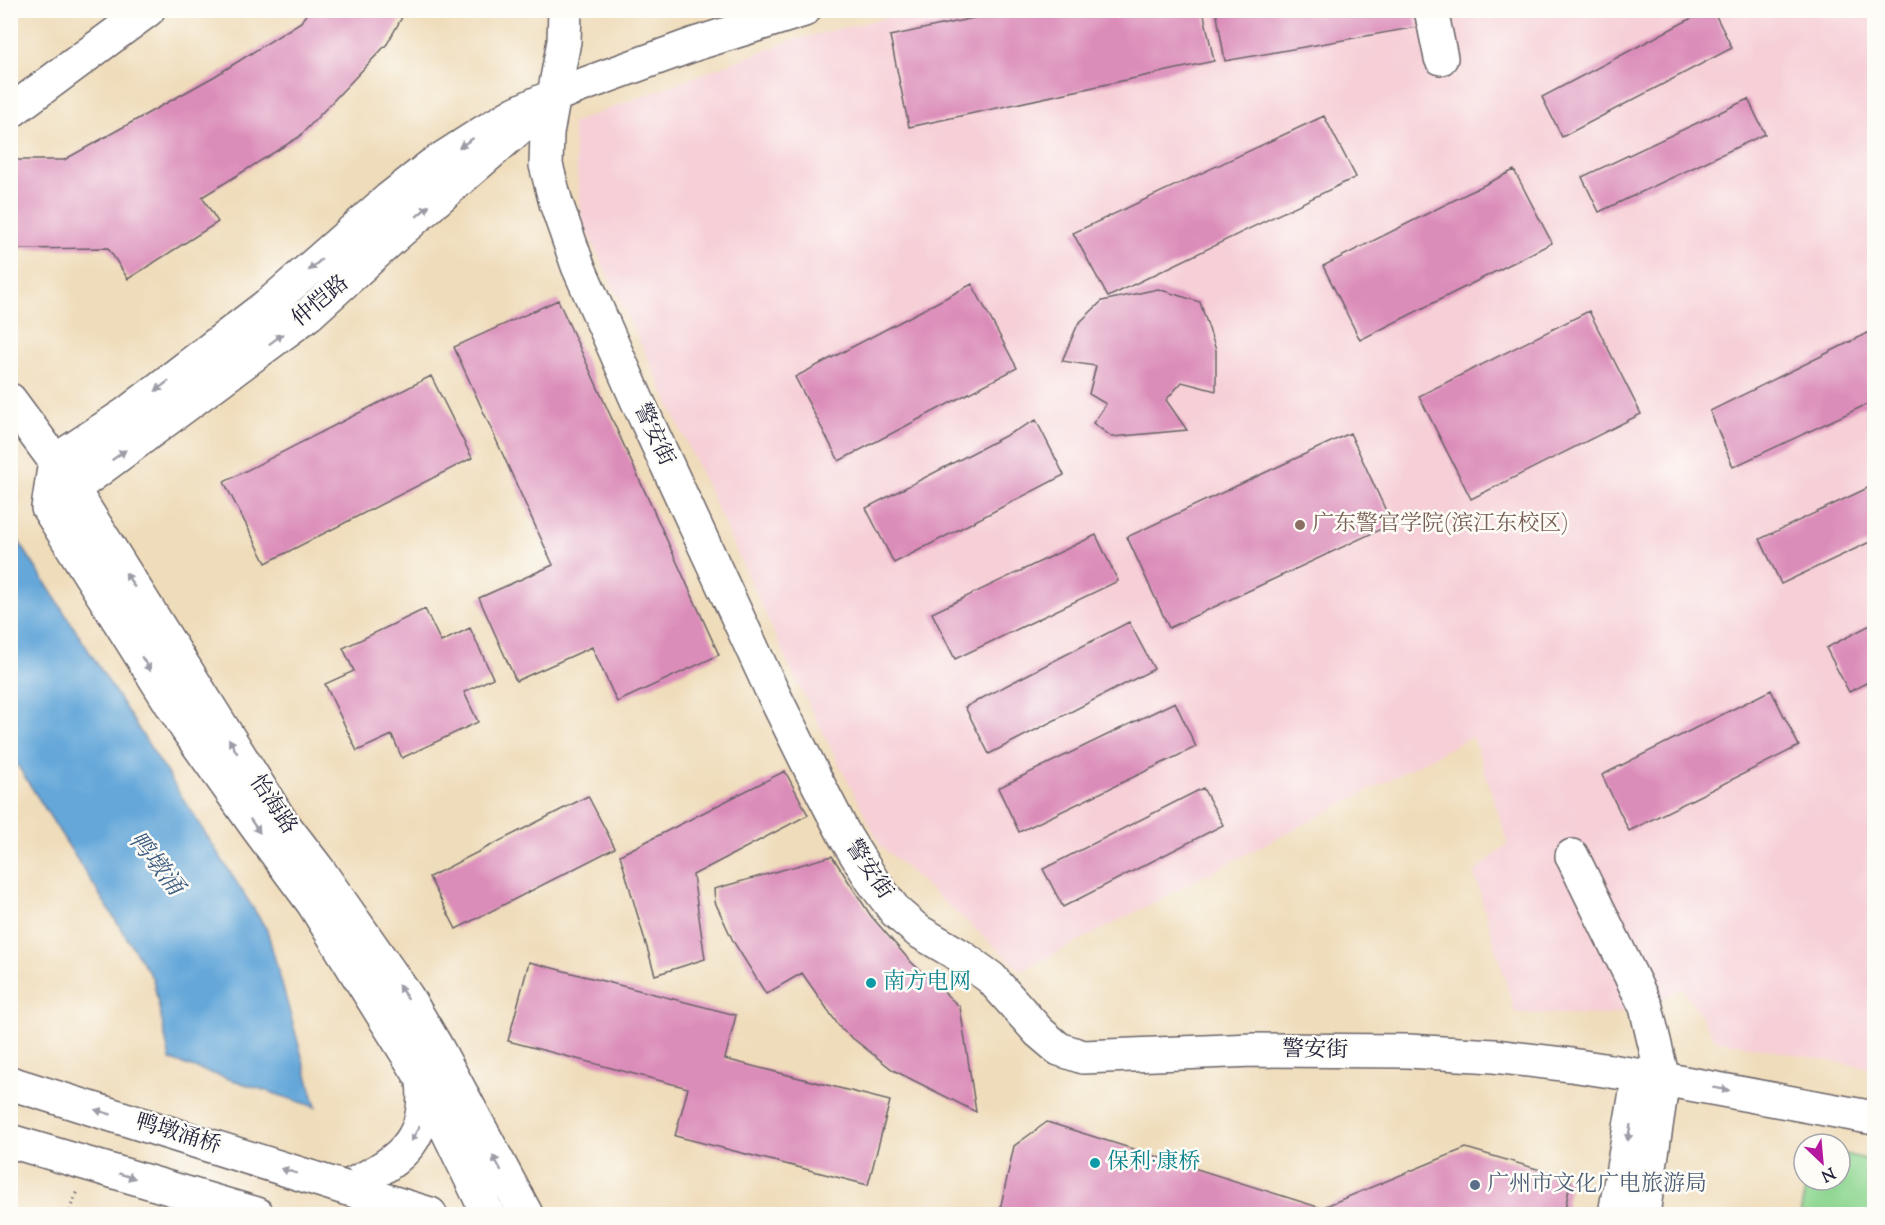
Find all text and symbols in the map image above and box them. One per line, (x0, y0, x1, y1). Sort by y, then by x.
one-way arrow (459, 137, 475, 149)
one-way arrow (415, 205, 430, 218)
one-way arrow (308, 258, 323, 271)
street label: 仲恺路 (285, 269, 357, 335)
one-way arrow (269, 333, 284, 345)
one-way arrow (155, 380, 170, 392)
street label: 警安街 (625, 398, 681, 472)
one-way arrow (112, 449, 127, 461)
place label: 广东警官学院(滨江东校区) (1312, 509, 1568, 541)
marker: 广东警官学院(滨江东校区) (1293, 518, 1307, 532)
one-way arrow (125, 572, 136, 588)
one-way arrow (141, 656, 152, 672)
one-way arrow (228, 737, 238, 754)
street label: 怡海路 (240, 769, 304, 841)
one-way arrow (249, 817, 261, 833)
water label: 鸭墩涌 (119, 825, 192, 905)
street label: 警安街 (836, 834, 900, 906)
place label: 南方电网 (883, 967, 971, 999)
marker: 南方电网 (864, 976, 878, 990)
one-way arrow (398, 984, 409, 1001)
street label: 警安街 (1282, 1034, 1348, 1068)
one-way arrow (1711, 1085, 1730, 1094)
one-way arrow (94, 1107, 112, 1116)
street label: 鸭墩涌桥 (131, 1107, 225, 1163)
one-way arrow (1624, 1124, 1633, 1143)
one-way arrow (410, 1126, 420, 1143)
north arrow (1792, 1132, 1852, 1192)
place label: 保利·康桥 (1107, 1147, 1201, 1179)
one-way arrow (492, 1154, 502, 1171)
marker: 保利·康桥 (1088, 1156, 1102, 1170)
text: N (1816, 1160, 1838, 1186)
one-way arrow (280, 1165, 298, 1175)
place label: 广州市文化广电旅游局 (1487, 1169, 1707, 1201)
one-way arrow (118, 1172, 136, 1181)
marker: 广州市文化广电旅游局 (1468, 1178, 1482, 1192)

